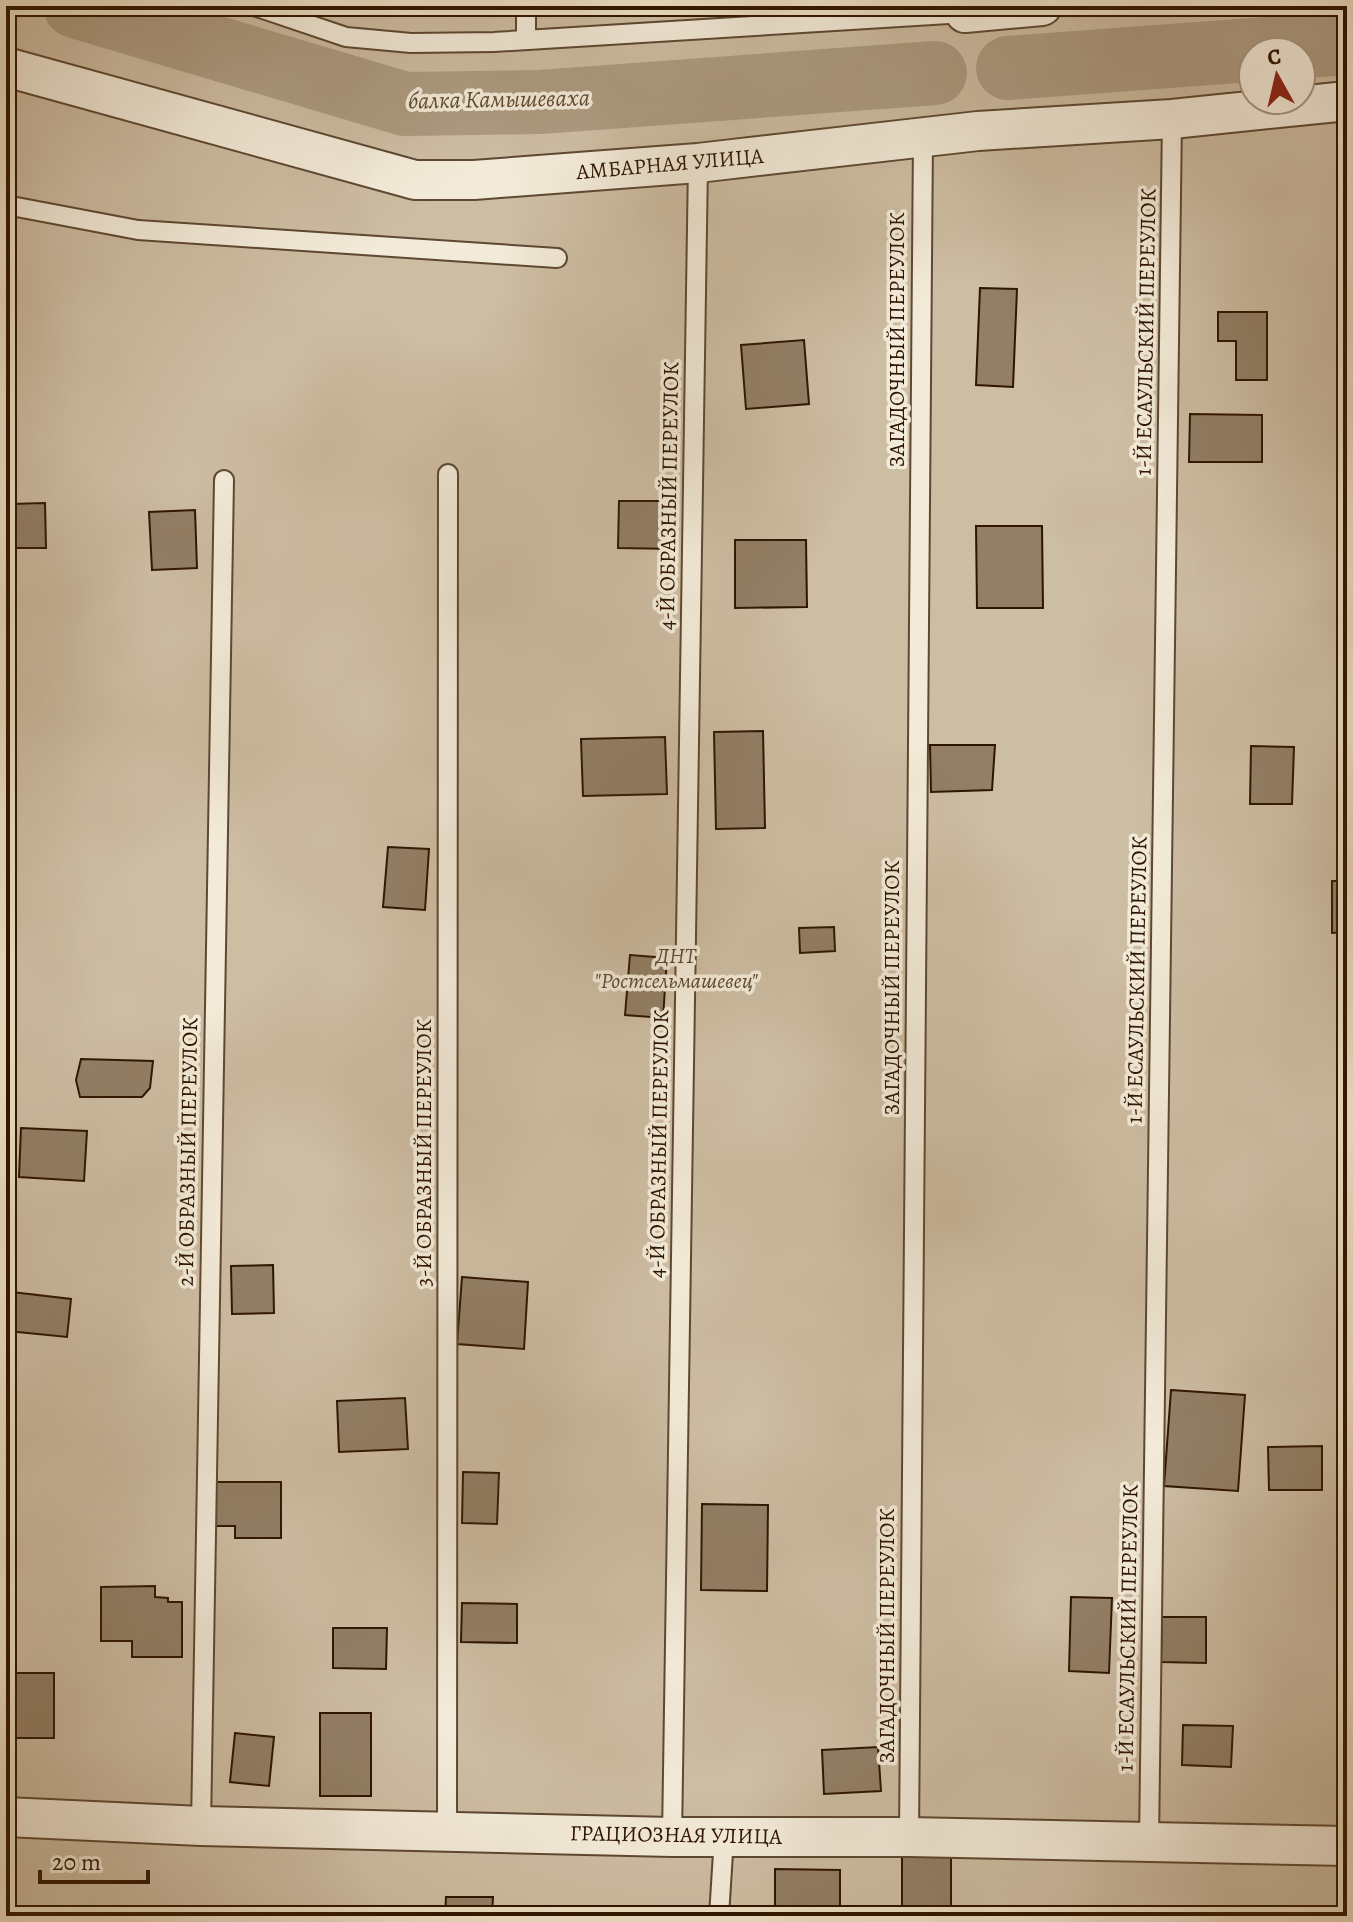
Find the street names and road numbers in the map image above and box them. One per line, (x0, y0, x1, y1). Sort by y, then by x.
street label: АМБАРНАЯ УЛИЦА (574, 141, 766, 187)
street label: 1-Й ЕСАУЛЬСКИЙ ПЕРЕУЛОК (1128, 188, 1164, 476)
street label: ЗАГАДОЧНЫЙ ПЕРЕУЛОК (882, 212, 912, 468)
street label: 4-Й ОБРАЗНЫЙ ПЕРЕУЛОК (652, 362, 686, 630)
street label: 1-Й ЕСАУЛЬСКИЙ ПЕРЕУЛОК (1119, 836, 1155, 1124)
street label: ЗАГАДОЧНЫЙ ПЕРЕУЛОК (877, 860, 907, 1116)
street label: 4-Й ОБРАЗНЫЙ ПЕРЕУЛОК (642, 1010, 676, 1278)
street label: 2-Й ОБРАЗНЫЙ ПЕРЕУЛОК (171, 1017, 205, 1287)
street label: 3-Й ОБРАЗНЫЙ ПЕРЕУЛОК (409, 1019, 439, 1287)
street label: 1-Й ЕСАУЛЬСКИЙ ПЕРЕУЛОК (1110, 1484, 1146, 1772)
street label: ЗАГАДОЧНЫЙ ПЕРЕУЛОК (872, 1508, 902, 1764)
street label: ГРАЦИОЗНАЯ УЛИЦА (570, 1818, 783, 1852)

